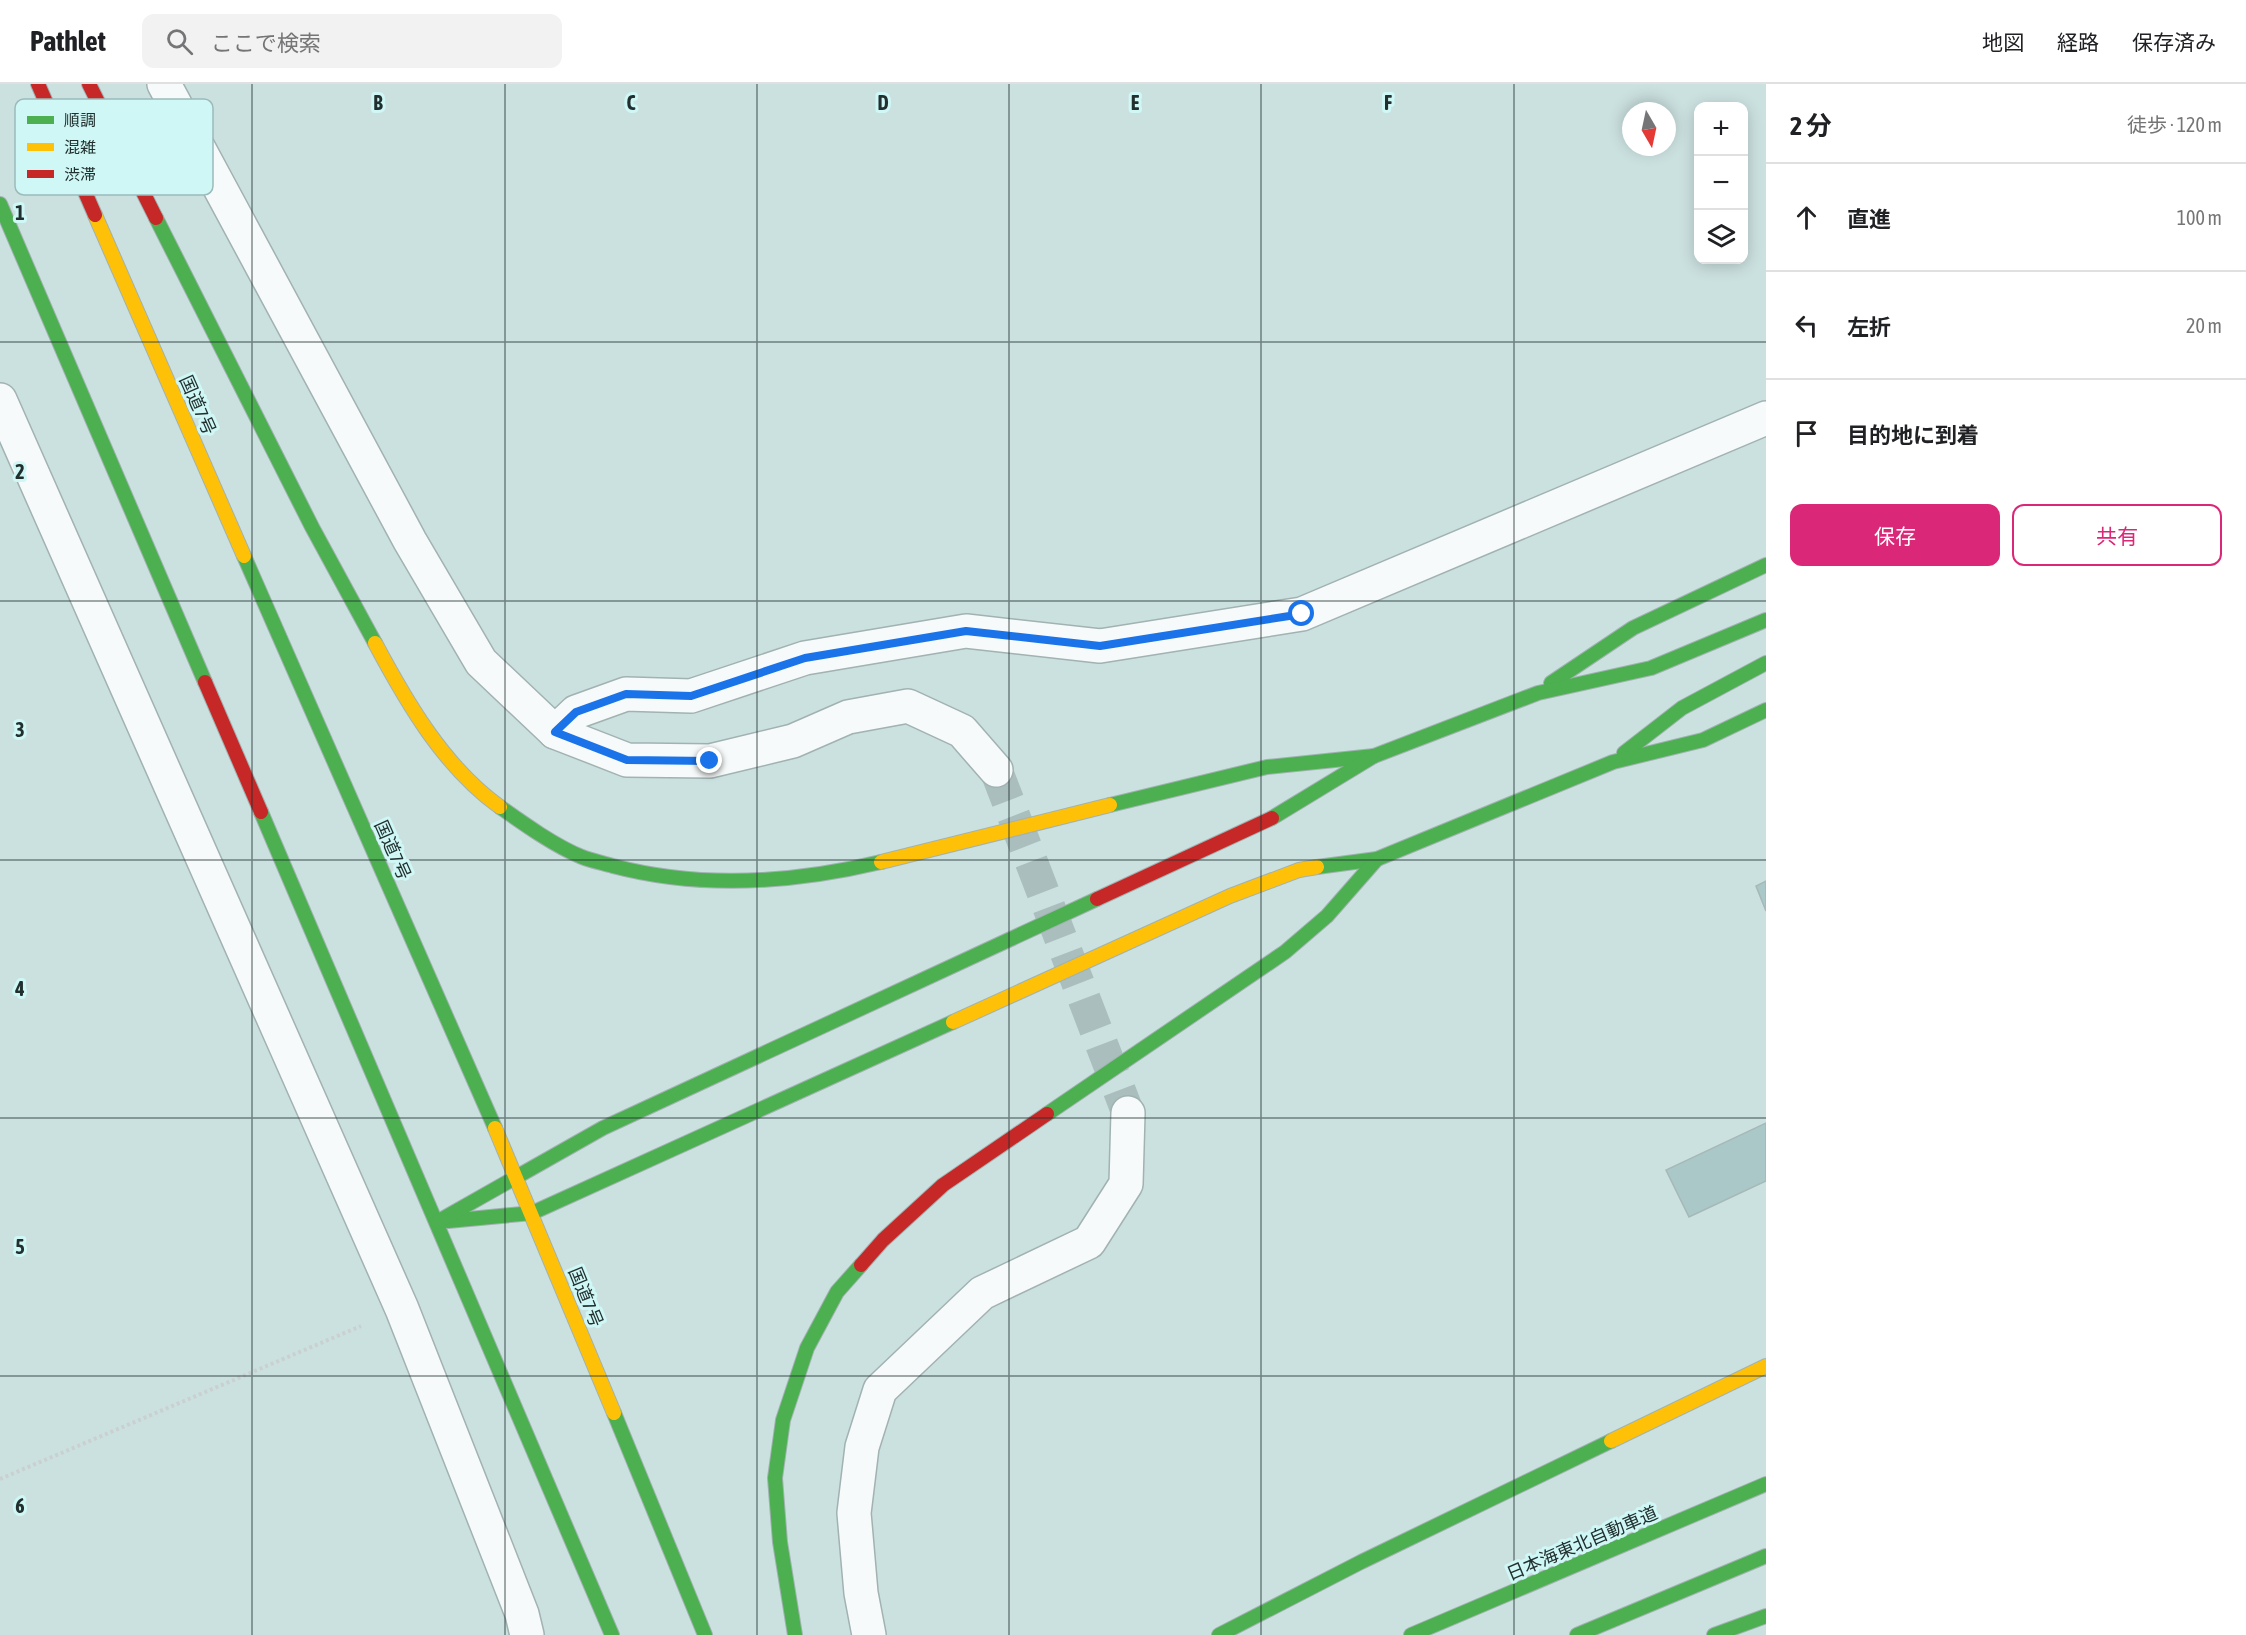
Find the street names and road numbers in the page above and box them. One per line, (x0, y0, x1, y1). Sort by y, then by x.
street label: 国道7号 (176, 372, 220, 438)
street label: 国道7号 (371, 817, 415, 883)
street label: 国道7号 (565, 1264, 607, 1330)
street label: 日本海東北自動車道 (1503, 1502, 1661, 1584)

